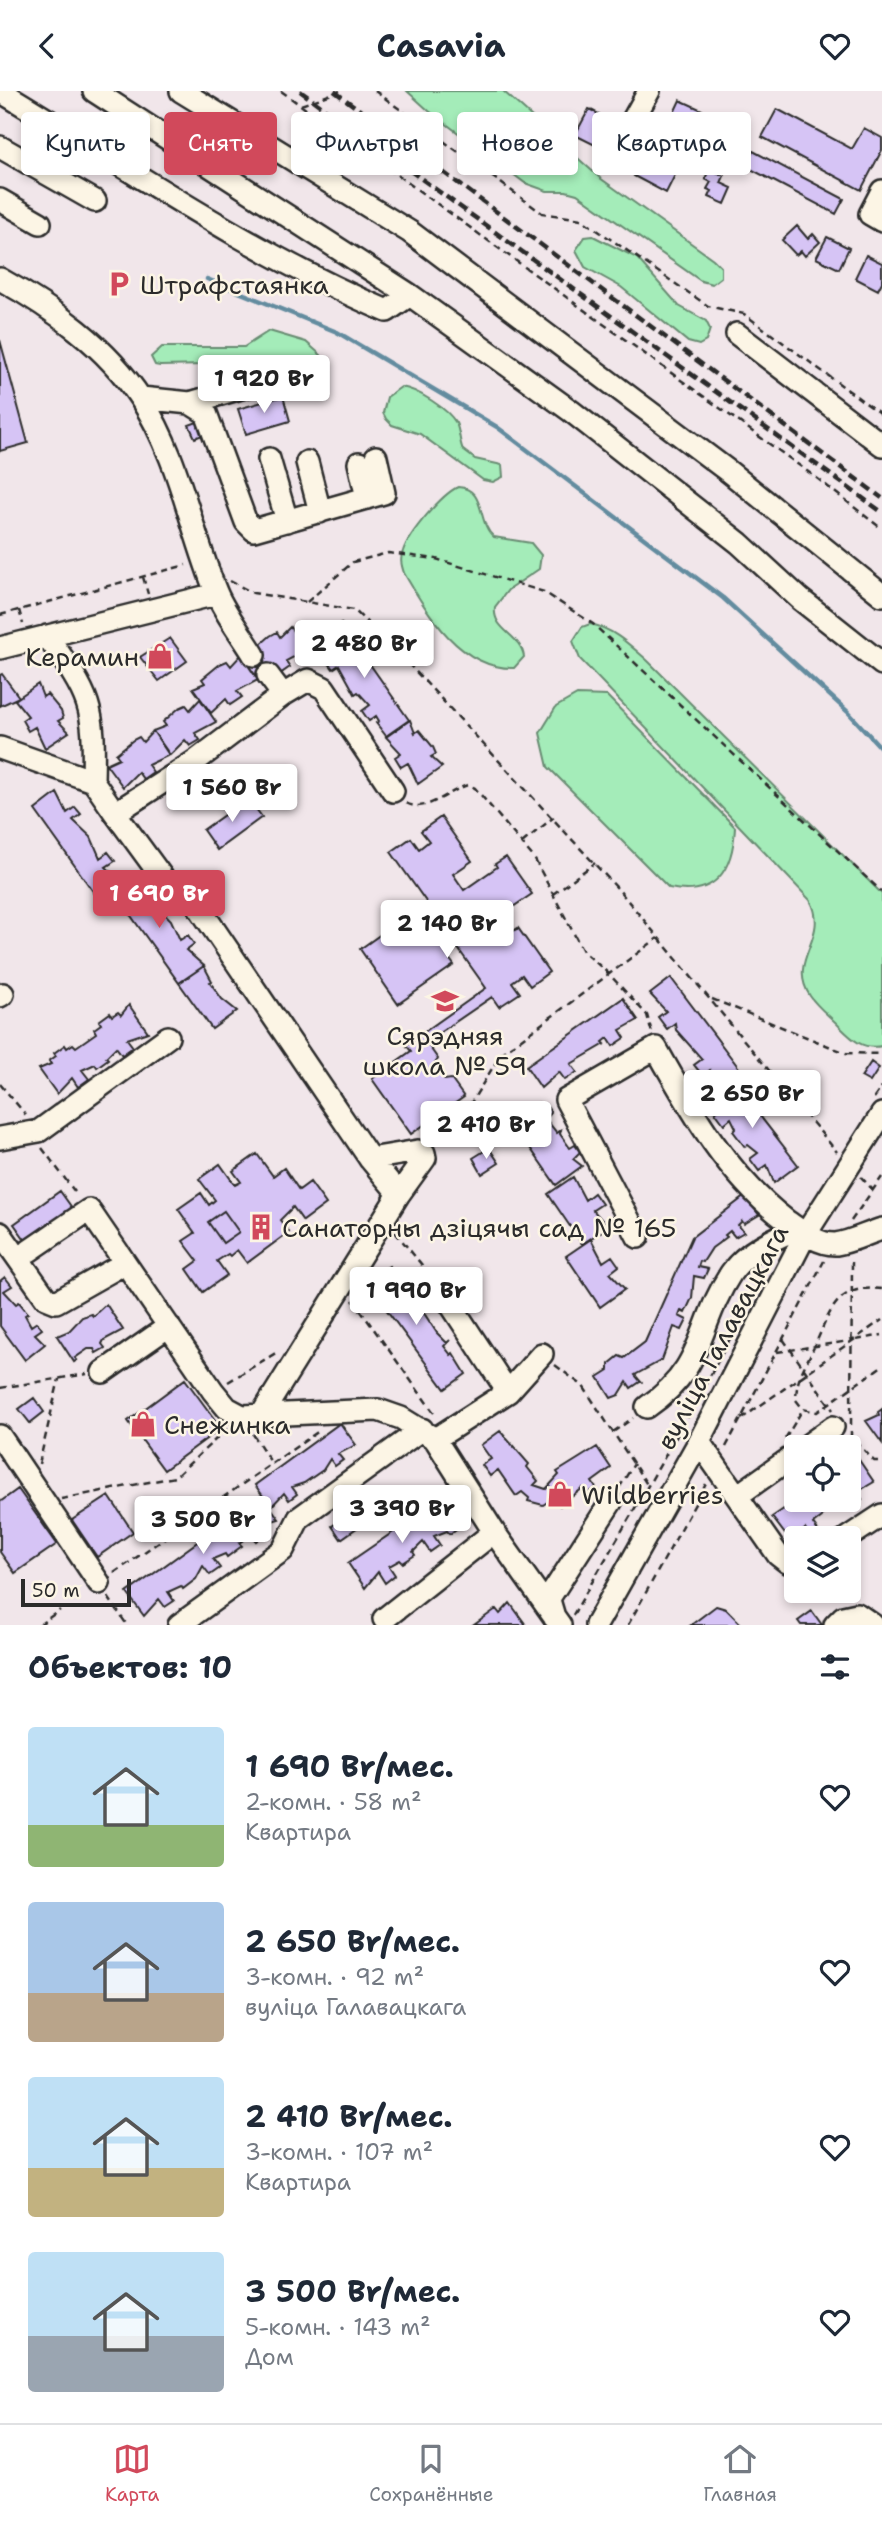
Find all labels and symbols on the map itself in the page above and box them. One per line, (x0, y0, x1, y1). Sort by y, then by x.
place label: Штрафстаянка (140, 267, 329, 302)
parking icon: Штрафстаянка (104, 269, 134, 299)
pin: 1 920 Br (192, 355, 336, 415)
pin: 2 480 Br (292, 621, 436, 680)
place label: Керамин (25, 639, 139, 674)
shop icon: Керамин (145, 641, 175, 671)
pin: 1 560 Br (160, 765, 304, 824)
pin: 1 690 Br (87, 871, 231, 930)
pin: 2 140 Br (375, 901, 519, 960)
school or university icon: Сярэдняя школа № 59 (430, 986, 460, 1016)
place label: Сярэдняя школа № 59 (363, 1018, 527, 1083)
pin: 2 650 Br (680, 1070, 824, 1130)
pin: 2 410 Br (414, 1101, 558, 1161)
place label: Санаторны дзіцячы сад № 165 (282, 1210, 676, 1245)
building icon: Санаторны дзіцячы сад № 165 (246, 1212, 276, 1242)
street label: вуліца Галавацкага (648, 1218, 796, 1456)
pin: 1 990 Br (344, 1267, 488, 1327)
place label: Снежинка (164, 1407, 290, 1442)
shop icon: Снежинка (128, 1409, 158, 1439)
place label: Wildberries (581, 1477, 724, 1512)
shop icon: Wildberries (545, 1479, 575, 1509)
pin: 3 390 Br (330, 1485, 474, 1545)
pin: 3 500 Br (131, 1497, 275, 1556)
scale bar (21, 1576, 131, 1608)

